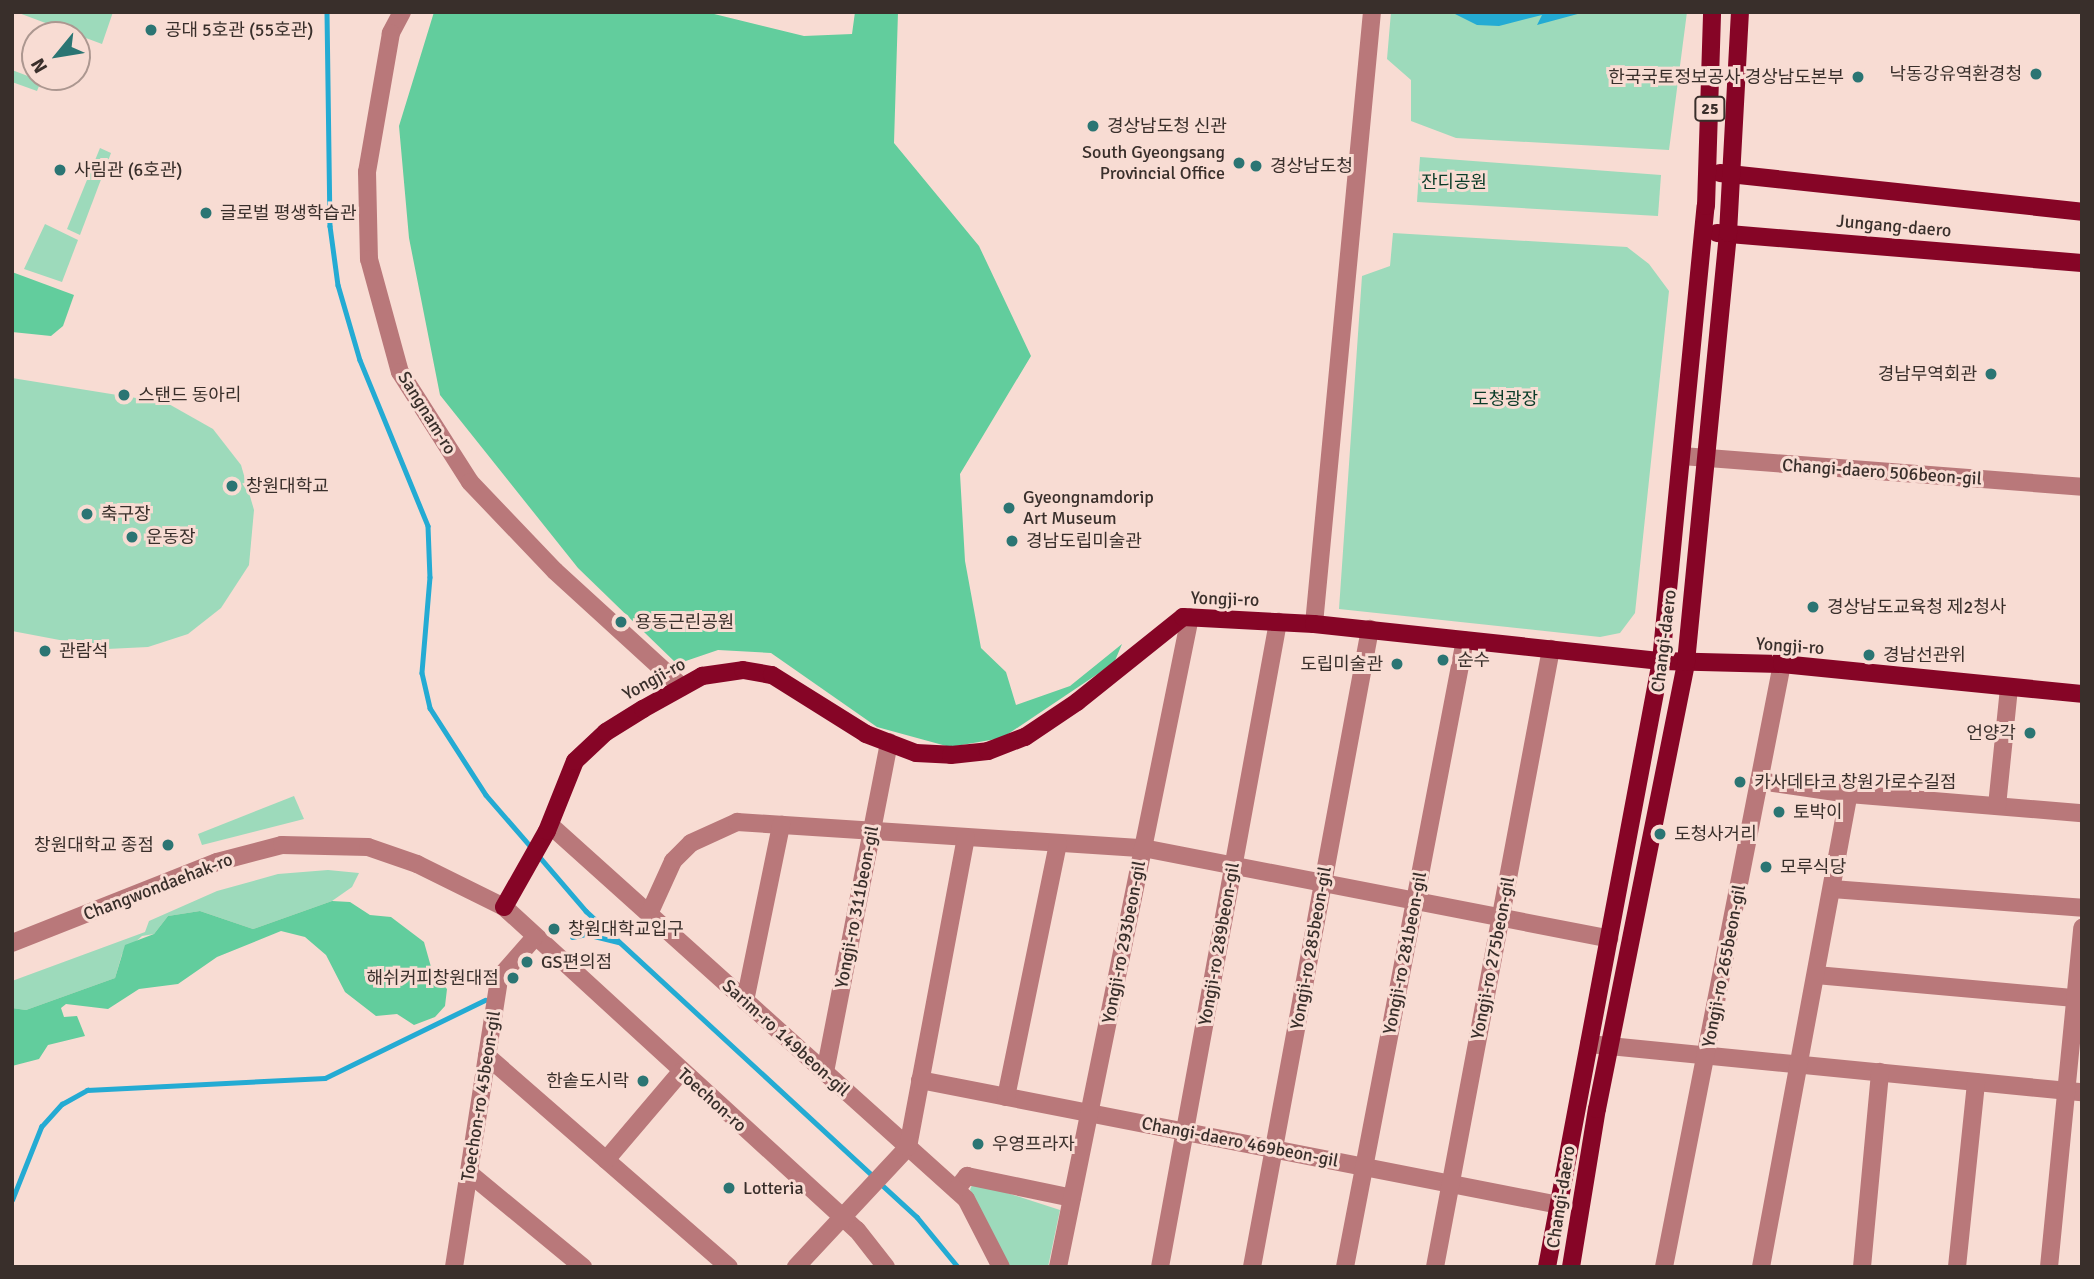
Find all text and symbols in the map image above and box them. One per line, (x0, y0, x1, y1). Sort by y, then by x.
place label: 공대 5호관 (55호관) (165, 19, 313, 41)
north arrow (21, 21, 91, 91)
marker: 공대 5호관 (55호관) (143, 22, 159, 38)
text: N (26, 54, 53, 77)
place label: 낙동강유역환경청 (1890, 63, 2022, 85)
place label: 한국국토정보공사 경상남도본부 (1608, 66, 1844, 88)
marker: 낙동강유역환경청 (2028, 66, 2044, 82)
marker: 한국국토정보공사 경상남도본부 (1850, 69, 1866, 85)
road number: 25 (1694, 96, 1726, 122)
place label: 경상남도청 신관 (1107, 115, 1227, 137)
marker: 경상남도청 신관 (1085, 118, 1101, 134)
place label: South Gyeongsang Provincial Office (1082, 142, 1225, 184)
marker: South Gyeongsang Provincial Office (1231, 155, 1247, 171)
place label: 경상남도청 (1270, 155, 1353, 177)
marker: 경상남도청 (1248, 158, 1264, 174)
place label: 사림관 (6호관) (74, 159, 182, 181)
marker: 사림관 (6호관) (52, 162, 68, 178)
park label: 잔디공원 (1421, 171, 1487, 193)
place label: 글로벌 평생학습관 (220, 202, 356, 224)
marker: 글로벌 평생학습관 (198, 205, 214, 221)
street label: Jungang-daero (1836, 210, 1952, 242)
place label: 경남무역회관 (1878, 363, 1977, 385)
marker: 경남무역회관 (1983, 366, 1999, 382)
street label: Sangnam-ro (393, 368, 461, 458)
place label: 스탠드 동아리 (138, 384, 241, 406)
marker: 스탠드 동아리 (116, 387, 132, 403)
park label: 도청광장 (1472, 388, 1538, 410)
street label: Changi-daero 506beon-gil (1781, 454, 1983, 490)
place label: 창원대학교 (246, 475, 329, 497)
marker: 창원대학교 (224, 478, 240, 494)
place label: Gyeongnamdorip Art Museum (1023, 487, 1154, 530)
marker: Gyeongnamdorip Art Museum (1001, 500, 1017, 516)
place label: 축구장 (101, 503, 151, 525)
marker: 축구장 (79, 506, 95, 522)
place label: 운동장 (146, 526, 196, 548)
marker: 운동장 (124, 529, 140, 545)
place label: 경남도립미술관 (1026, 530, 1142, 552)
marker: 경남도립미술관 (1004, 533, 1020, 549)
street label: Yongji-ro (1190, 587, 1260, 611)
street label: Changi-daero (1647, 588, 1681, 694)
place label: 경상남도교육청 제2청사 (1827, 596, 2006, 618)
marker: 경상남도교육청 제2청사 (1805, 599, 1821, 615)
place label: 용동근린공원 (635, 611, 734, 633)
marker: 용동근린공원 (613, 614, 629, 630)
street label: Yongji-ro (1755, 633, 1825, 659)
place label: 관람석 (59, 640, 109, 662)
marker: 관람석 (37, 643, 53, 659)
place label: 경남선관위 (1883, 644, 1966, 666)
marker: 경남선관위 (1861, 647, 1877, 663)
place label: 순수 (1457, 649, 1490, 671)
marker: 순수 (1435, 652, 1451, 668)
street label: Yongji-ro (619, 653, 689, 705)
place label: 도립미술관 (1300, 653, 1383, 675)
marker: 도립미술관 (1389, 656, 1405, 672)
place label: 언양각 (1966, 722, 2016, 744)
marker: 언양각 (2022, 725, 2038, 741)
place label: 카사데타코 창원가로수길점 (1754, 771, 1957, 793)
marker: 카사데타코 창원가로수길점 (1732, 774, 1748, 790)
place label: 토박이 (1793, 801, 1843, 823)
marker: 토박이 (1771, 804, 1787, 820)
place label: 도청사거리 (1674, 823, 1757, 845)
street label: Yongji-ro 311beon-gil (831, 824, 883, 990)
marker: 도청사거리 (1652, 826, 1668, 842)
place label: 창원대학교 종점 (34, 834, 154, 856)
marker: 창원대학교 종점 (160, 837, 176, 853)
street label: Changwondaehak-ro (80, 849, 236, 925)
place label: 모루식당 (1780, 856, 1846, 878)
street label: Yongji-ro 293beon-gil (1098, 859, 1150, 1025)
marker: 모루식당 (1758, 859, 1774, 875)
street label: Yongji-ro 289beon-gil (1194, 861, 1244, 1027)
street label: Yongji-ro 285beon-gil (1286, 865, 1336, 1031)
street label: Yongji-ro 281beon-gil (1379, 870, 1431, 1036)
street label: Yongji-ro 275beon-gil (1467, 875, 1519, 1041)
street label: Yongji-ro 265beon-gil (1698, 883, 1750, 1049)
place label: 창원대학교입구 (568, 918, 684, 940)
marker: 창원대학교입구 (546, 921, 562, 937)
place label: GS편의점 (541, 951, 612, 973)
marker: GS편의점 (519, 954, 535, 970)
place label: 해쉬커피창원대점 (367, 967, 499, 989)
marker: 해쉬커피창원대점 (505, 970, 521, 986)
street label: Sarim-ro 149beon-gil (718, 975, 854, 1101)
street label: Toechon-ro 45beon-gil (457, 1009, 505, 1183)
street label: Toechon-ro (673, 1063, 751, 1137)
place label: 한솥도시락 (546, 1070, 629, 1092)
marker: 한솥도시락 (635, 1073, 651, 1089)
street label: Changi-daero 469beon-gil (1140, 1112, 1340, 1172)
place label: 우영프라자 (992, 1133, 1075, 1155)
marker: 우영프라자 (970, 1136, 986, 1152)
street label: Changi-daero (1542, 1144, 1580, 1250)
place label: Lotteria (743, 1177, 804, 1199)
marker: Lotteria (721, 1180, 737, 1196)

